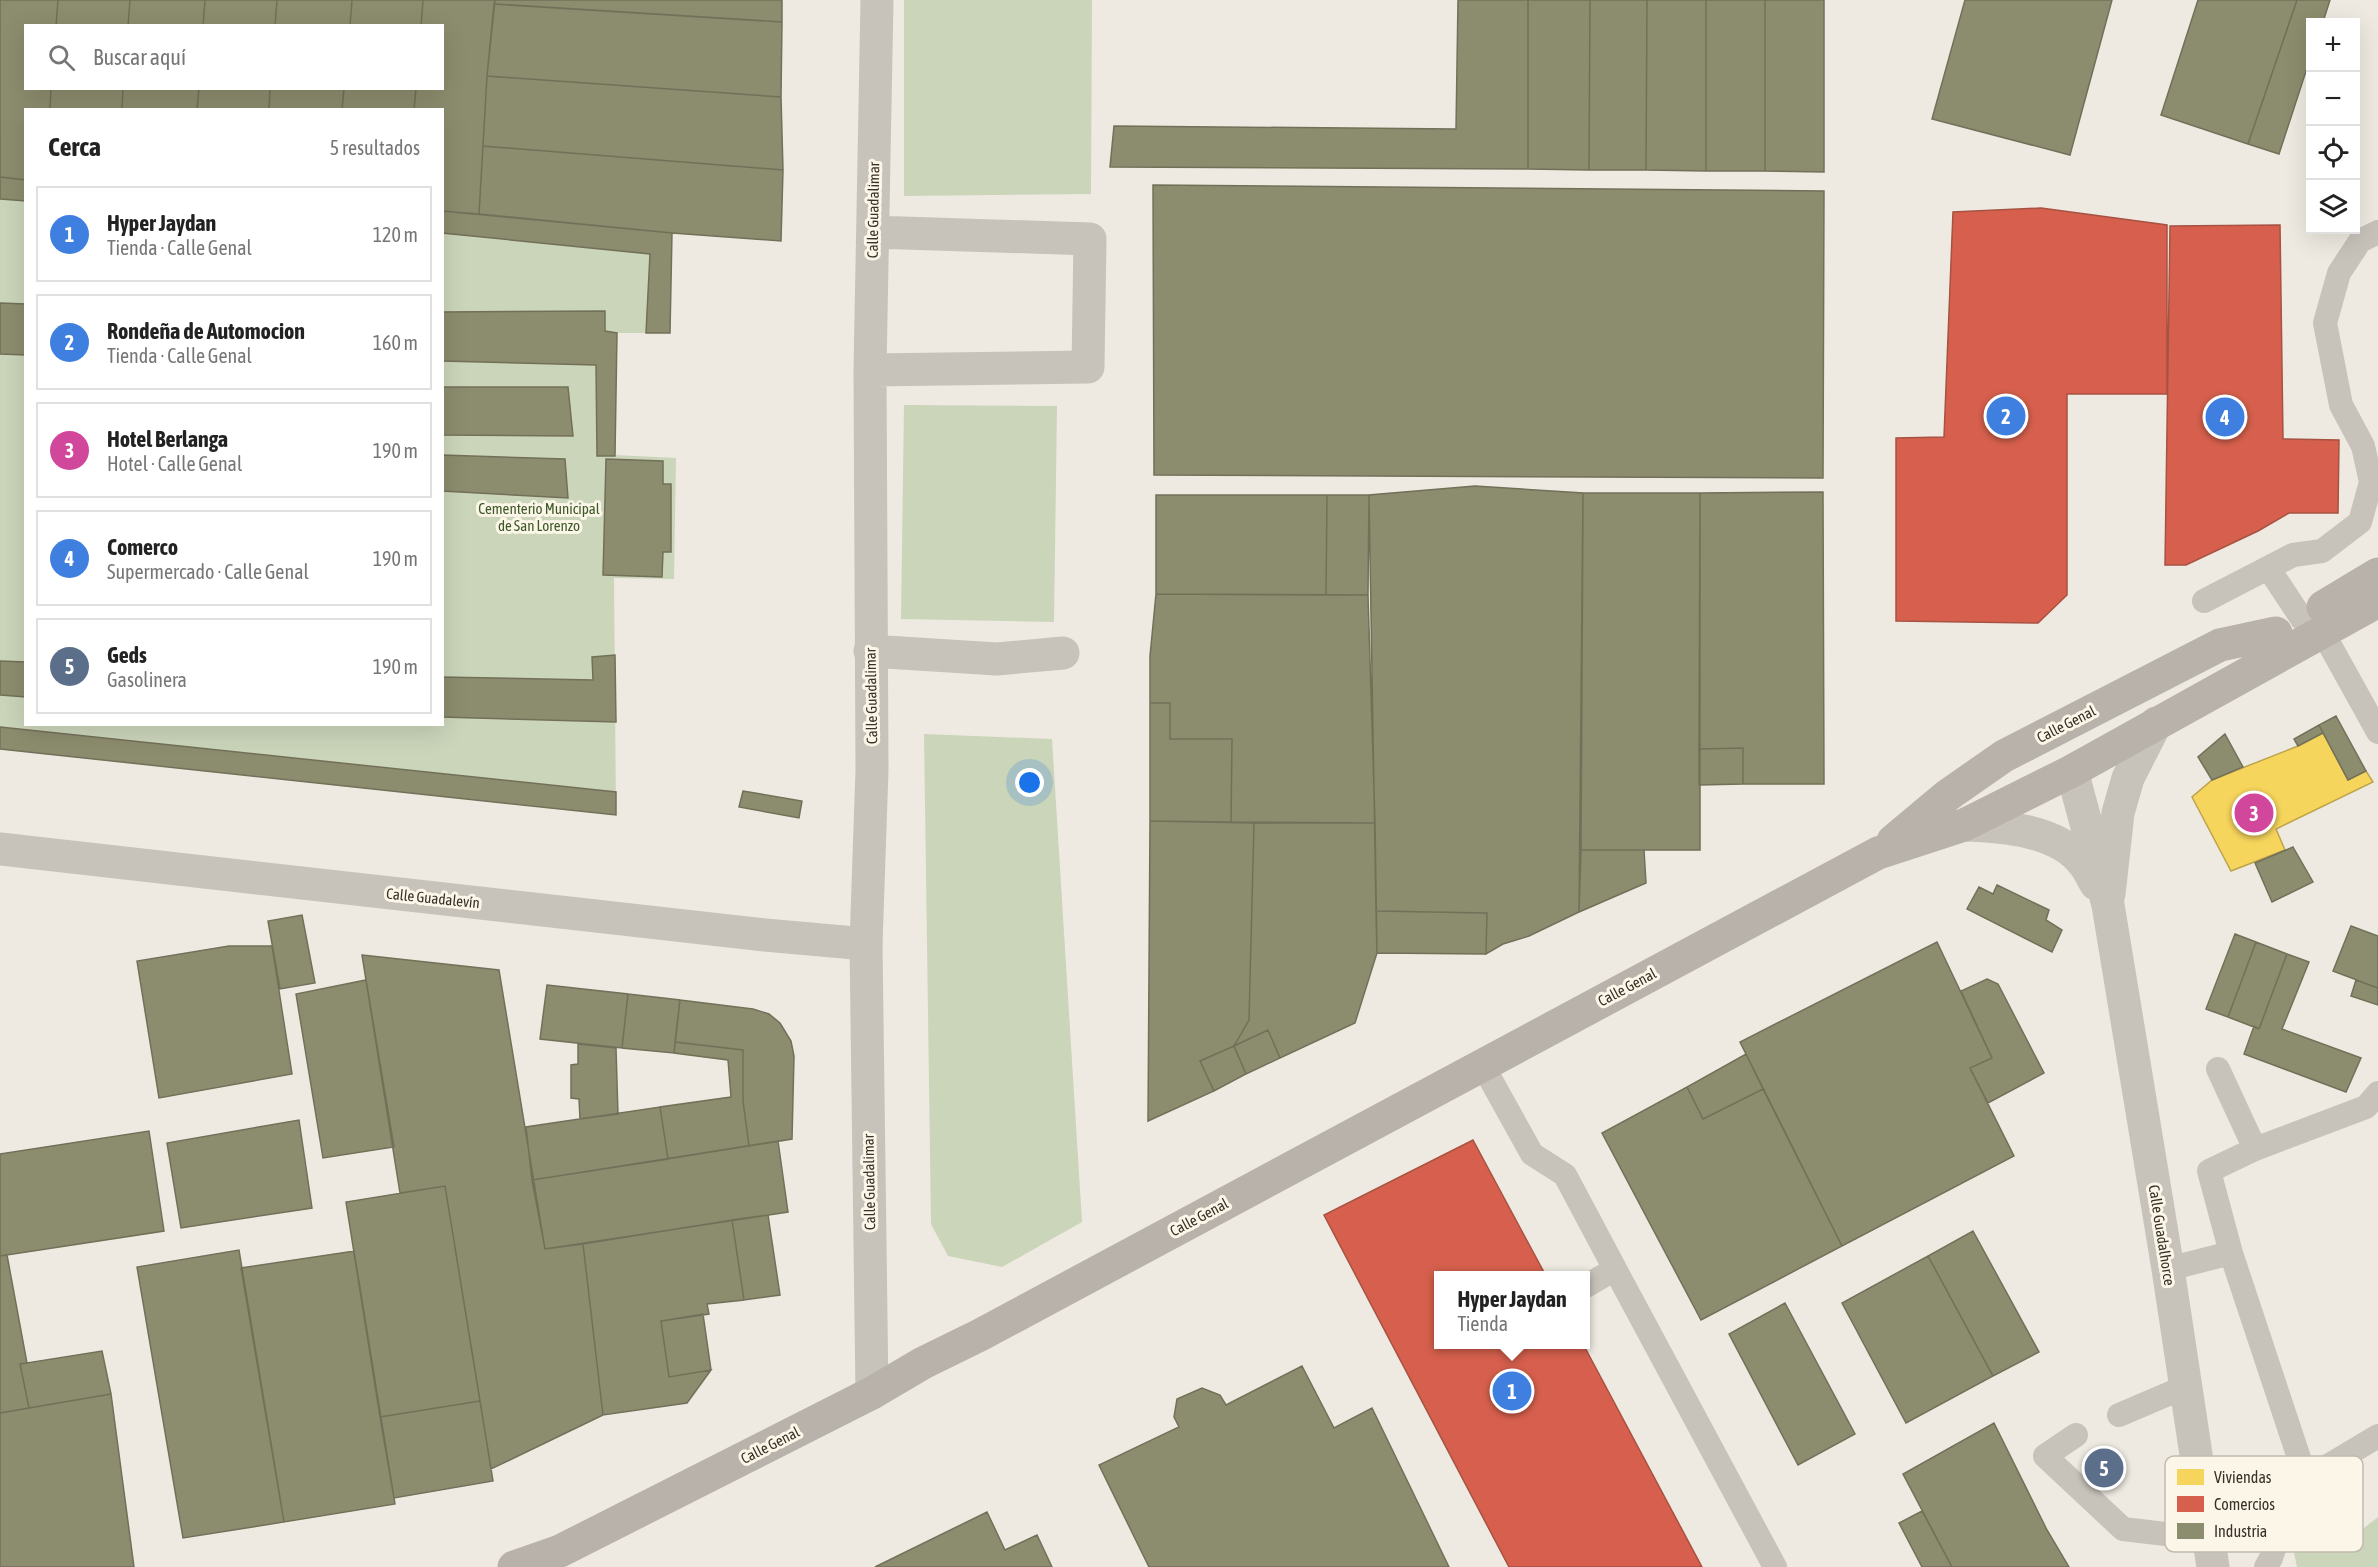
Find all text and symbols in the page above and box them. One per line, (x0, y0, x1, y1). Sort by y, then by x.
map controls (2306, 18, 2360, 234)
button: + (2306, 18, 2360, 72)
search box (24, 24, 444, 90)
icon: search (45, 41, 78, 74)
text: Buscar aquí (93, 44, 186, 70)
button: − (2306, 72, 2360, 126)
button: locate (2306, 126, 2360, 180)
text: Cerca (48, 132, 101, 162)
text: 5 resultados (330, 136, 420, 159)
street label: Calle Guadalimar (864, 161, 882, 258)
button: layers (2306, 180, 2360, 234)
text: Hyper Jaydan (107, 210, 216, 236)
text: 1 (65, 223, 74, 246)
text: 120 m (373, 223, 418, 246)
text: Tienda · Calle Genal (107, 236, 252, 259)
text: Rondeña de Automocion (107, 318, 305, 344)
text: 2 (65, 331, 74, 354)
text: 160 m (373, 331, 418, 354)
text: Tienda · Calle Genal (107, 344, 252, 367)
pin: 2 (1986, 394, 2026, 438)
pin: 4 (2206, 394, 2244, 440)
text: Hotel Berlanga (107, 426, 228, 452)
text: 3 (65, 439, 74, 462)
text: 190 m (373, 439, 418, 462)
text: Hotel · Calle Genal (107, 452, 242, 475)
park label: Cementerio Municipal de San Lorenzo (478, 500, 600, 534)
text: Comerco (107, 534, 178, 560)
text: 4 (65, 547, 74, 570)
text: 190 m (373, 547, 418, 570)
text: Supermercado · Calle Genal (107, 560, 309, 583)
text: Geds (107, 642, 147, 668)
street label: Calle Guadalimar (862, 647, 880, 744)
text: 5 (65, 655, 74, 678)
text: 190 m (373, 655, 418, 678)
text: Gasolinera (107, 668, 187, 691)
street label: Calle Genal (2034, 702, 2098, 746)
your location (1015, 768, 1044, 797)
pin: 3 (2234, 790, 2274, 836)
street label: Calle Guadalevín (385, 885, 481, 911)
street label: Calle Genal (1595, 965, 1659, 1009)
street label: Calle Guadalimar (860, 1133, 878, 1230)
street label: Calle Guadalhorce (2146, 1183, 2178, 1287)
street label: Calle Genal (1167, 1195, 1231, 1239)
popup (1434, 1271, 1590, 1349)
text: Hyper Jaydan (1457, 1286, 1567, 1312)
text: Tienda (1457, 1312, 1508, 1335)
pin: 1 (1492, 1368, 1532, 1414)
street label: Calle Genal (738, 1423, 802, 1467)
pin: 5 (2084, 1446, 2124, 1490)
legend (2165, 1456, 2363, 1552)
text: Viviendas (2214, 1468, 2272, 1486)
text: Comercios (2214, 1495, 2275, 1513)
text: Industria (2214, 1522, 2267, 1540)

